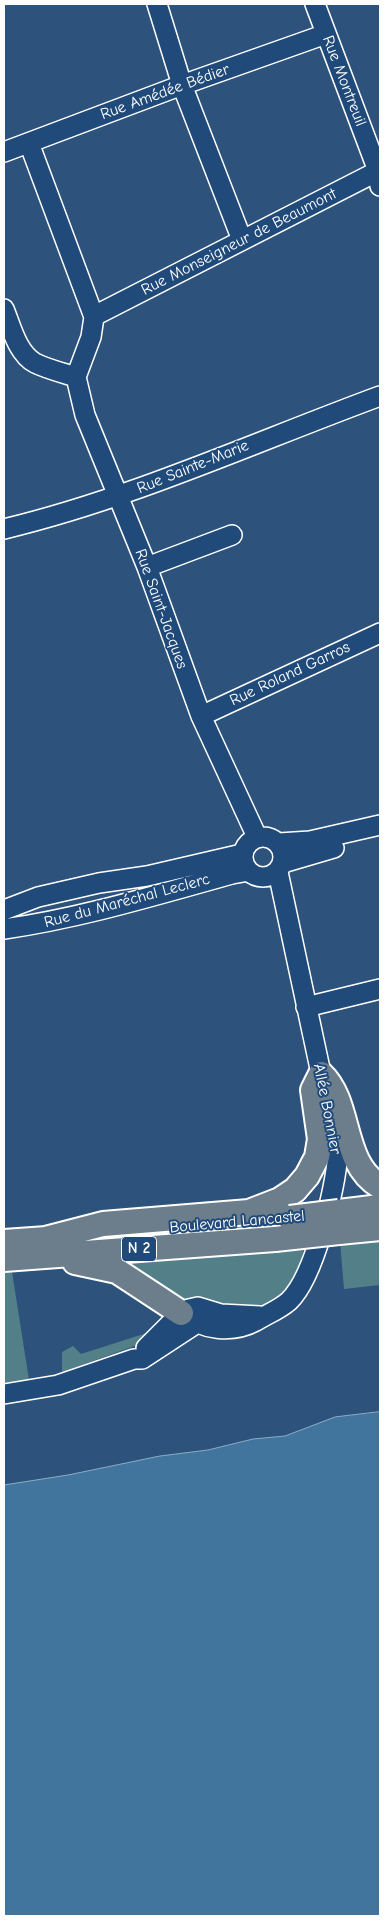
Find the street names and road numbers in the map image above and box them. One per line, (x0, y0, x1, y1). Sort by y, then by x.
street label: Rue Montreuil (318, 33, 370, 129)
street label: Rue Amédée Bédier (98, 60, 232, 124)
street label: Rue Monseigneur de Beaumont (138, 184, 340, 300)
street label: Rue Sainte-Marie (134, 436, 252, 498)
street label: Rue Saint-Jacques (130, 547, 192, 671)
street label: Rue Roland Garros (227, 638, 353, 710)
street label: Rue du Maréchal Leclerc (42, 870, 212, 932)
street label: Allée Bonnier (309, 1062, 345, 1156)
street label: Boulevard Lancastel (169, 1207, 305, 1237)
road number: N 2 (122, 1236, 156, 1262)

